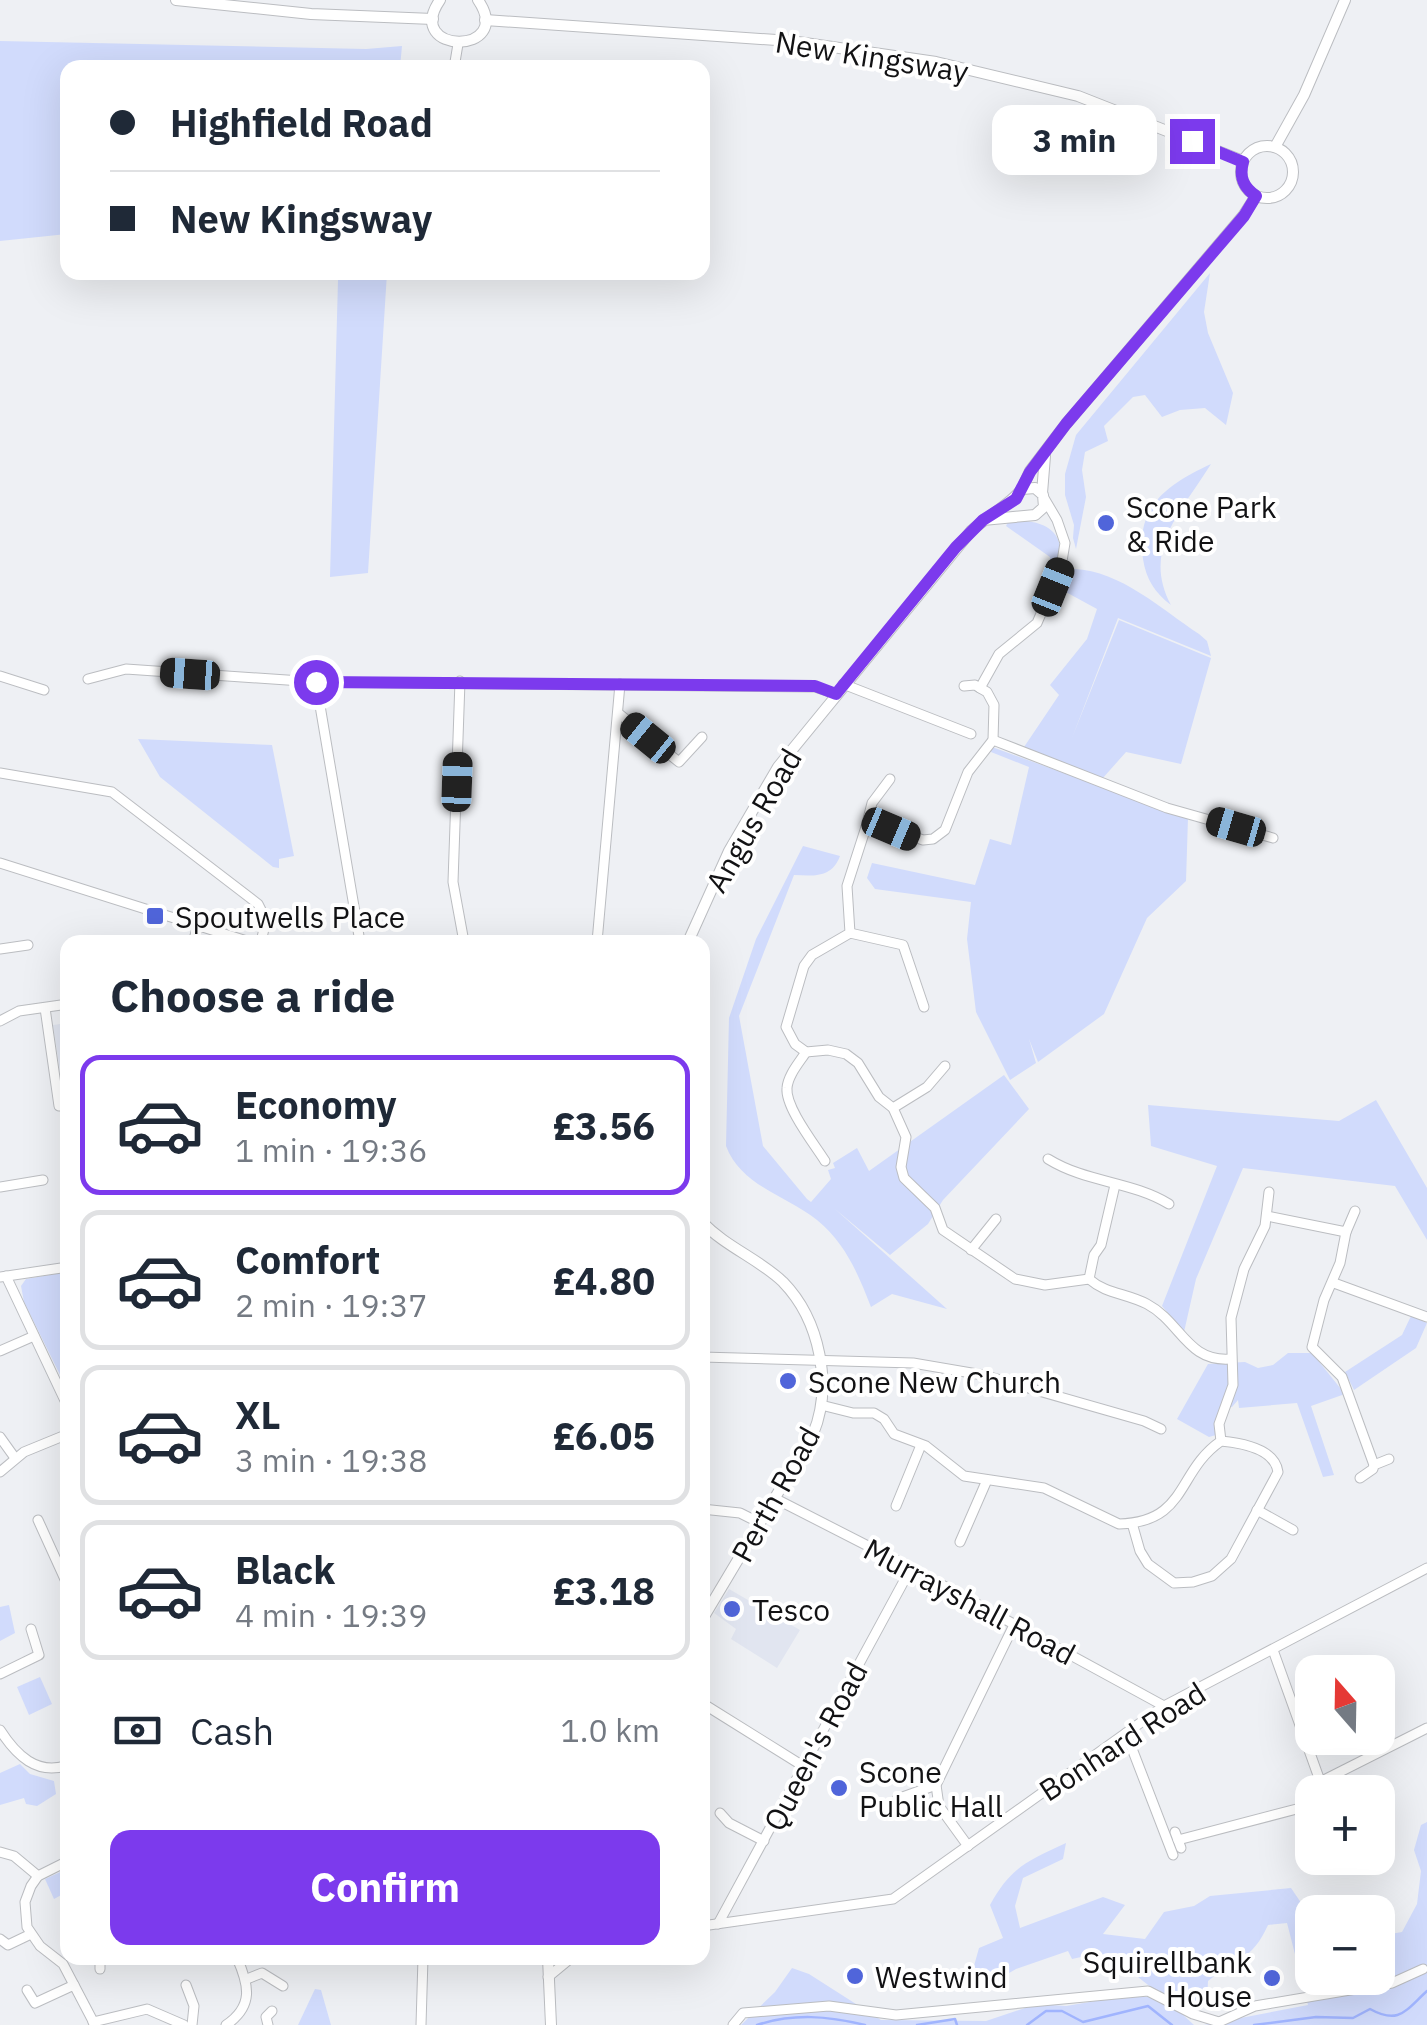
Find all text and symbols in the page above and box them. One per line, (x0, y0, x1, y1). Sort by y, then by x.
street label: New Kingsway (773, 21, 971, 91)
text: Highfield Road (170, 98, 433, 147)
callout: 3 min (992, 106, 1157, 176)
text: 3 min (1033, 119, 1116, 161)
route end (1170, 119, 1215, 164)
text: New Kingsway (170, 194, 432, 243)
place label: Scone Park & Ride (1126, 487, 1277, 560)
marker: Scone Park & Ride (1095, 512, 1117, 534)
car (1028, 554, 1078, 620)
car (159, 657, 221, 691)
route start (294, 660, 339, 705)
car (615, 707, 681, 769)
street label: Angus Road (696, 741, 810, 899)
car (441, 751, 473, 813)
car (858, 803, 924, 855)
car (1203, 804, 1269, 850)
place label: Spoutwells Place (175, 897, 405, 936)
marker: Spoutwells Place (144, 905, 166, 927)
text: Choose a ride (110, 966, 395, 1024)
icon: car (115, 1080, 205, 1170)
text: Economy (235, 1080, 397, 1129)
text: £3.56 (553, 1101, 655, 1150)
text: 1 min · 19:36 (235, 1129, 428, 1171)
icon: car (115, 1235, 205, 1325)
text: Comfort (235, 1235, 380, 1284)
text: £4.80 (553, 1256, 655, 1305)
text: 2 min · 19:37 (235, 1284, 428, 1326)
place label: Scone New Church (808, 1362, 1061, 1401)
marker: Scone New Church (777, 1370, 799, 1392)
icon: car (115, 1390, 205, 1480)
text: XL (235, 1390, 281, 1439)
text: £6.05 (553, 1411, 655, 1460)
street label: Perth Road (722, 1419, 828, 1569)
text: 3 min · 19:38 (235, 1439, 428, 1481)
street label: Murrayshall Road (858, 1529, 1082, 1673)
icon: car (115, 1545, 205, 1635)
text: Black (235, 1545, 335, 1594)
text: £3.18 (553, 1566, 655, 1615)
place label: Tesco (752, 1590, 830, 1629)
text: 4 min · 19:39 (235, 1594, 428, 1636)
marker: Tesco (721, 1598, 743, 1620)
street label: Queen's Road (754, 1655, 876, 1837)
north arrow (1295, 1655, 1395, 1755)
map controls (1295, 1655, 1395, 1995)
street label: Bonhard Road (1031, 1673, 1213, 1809)
icon: cash (110, 1703, 165, 1758)
text: Cash (190, 1706, 274, 1755)
text: 1.0 km (561, 1709, 660, 1751)
place label: Scone Public Hall (859, 1752, 1003, 1825)
button: + (1295, 1775, 1395, 1875)
marker: Scone Public Hall (828, 1777, 850, 1799)
button: Confirm (110, 1830, 660, 1945)
button: − (1295, 1895, 1395, 1995)
place label: Squirellbank House (1083, 1942, 1252, 2015)
place label: Westwind (875, 1957, 1008, 1996)
marker: Westwind (844, 1965, 866, 1987)
marker: Squirellbank House (1261, 1967, 1283, 1989)

